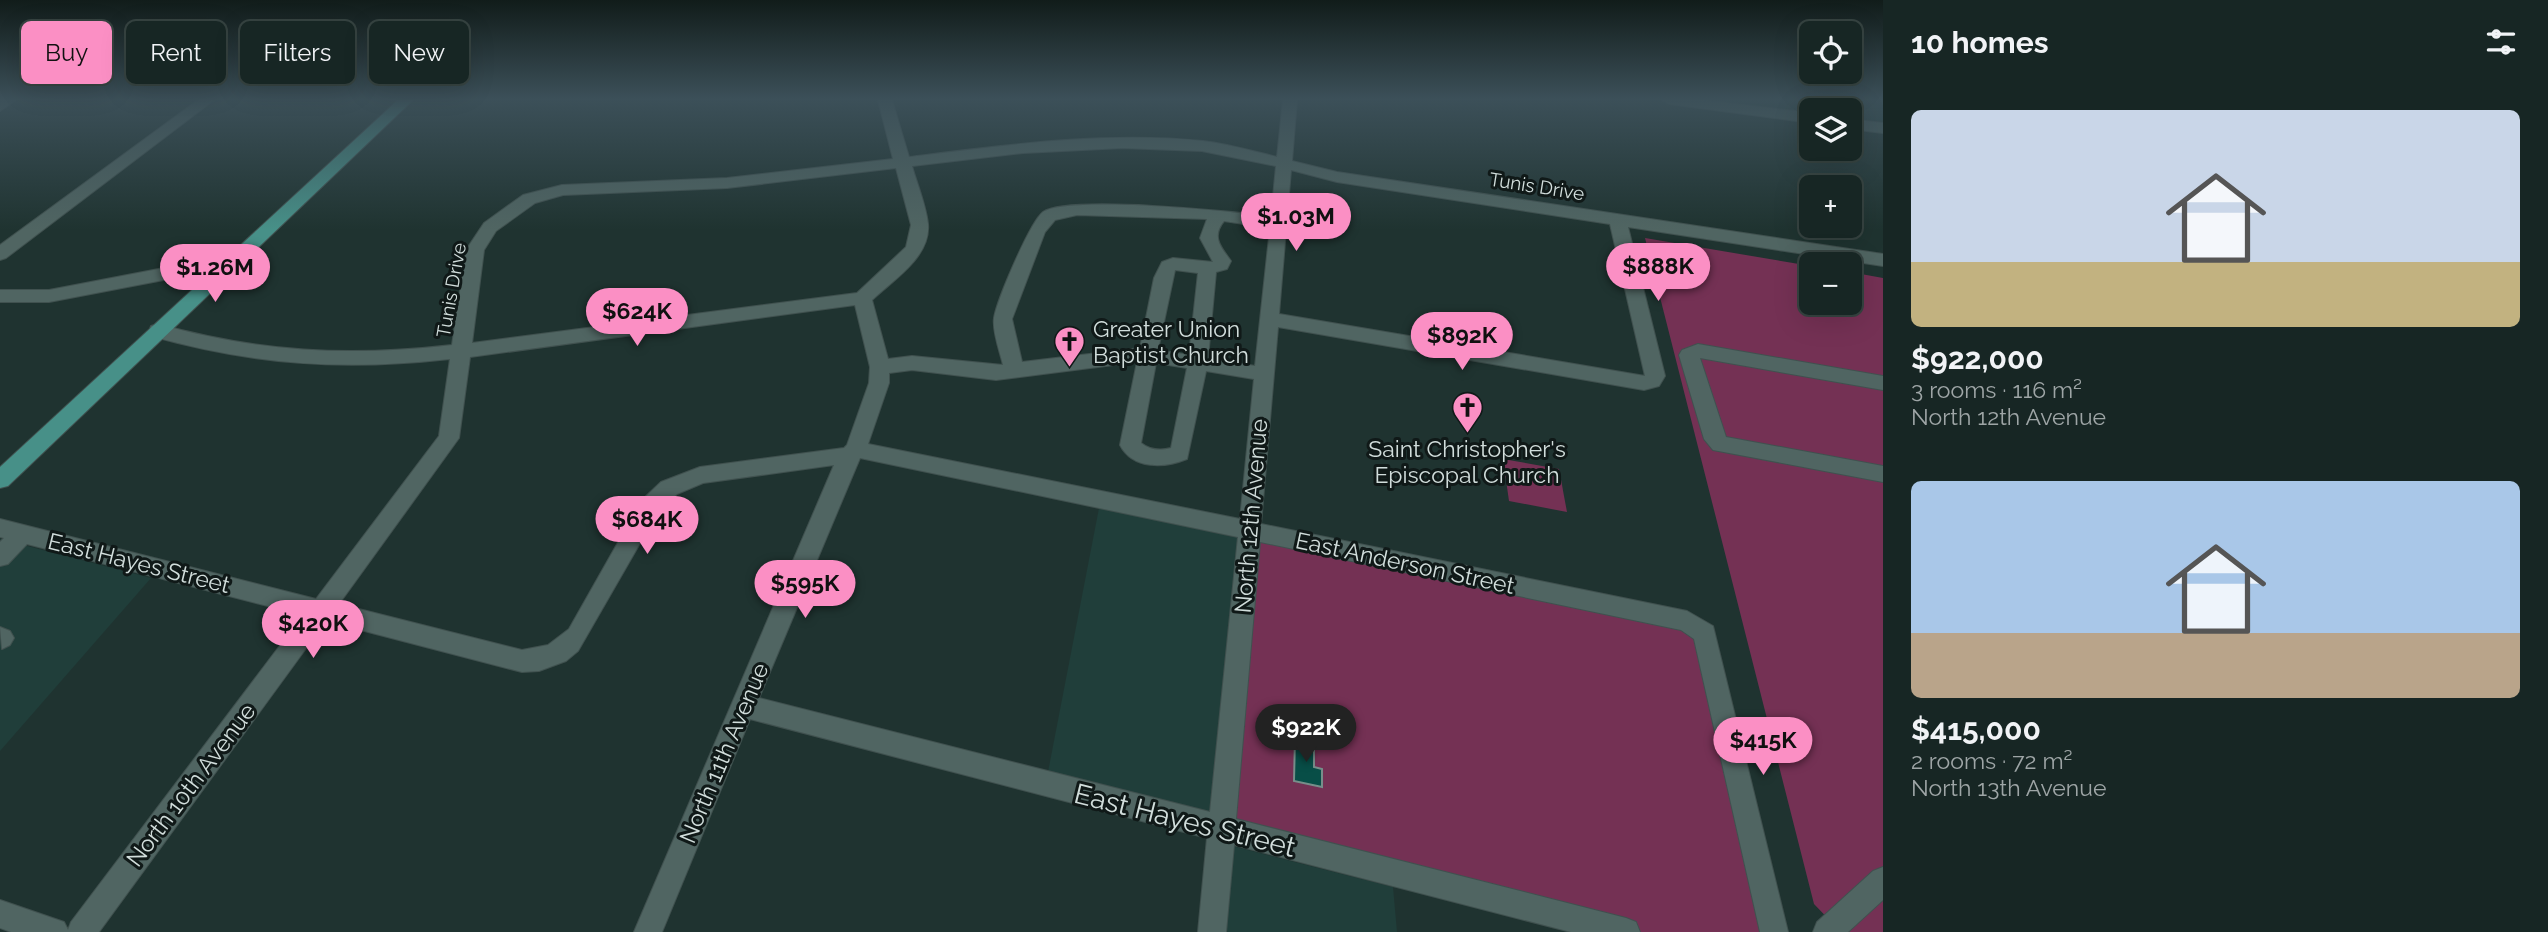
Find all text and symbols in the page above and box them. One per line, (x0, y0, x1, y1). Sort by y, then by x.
chip: Buy (21, 21, 112, 84)
chip: Rent (126, 21, 226, 84)
chip: Filters (240, 21, 355, 84)
chip: New (369, 21, 469, 84)
map controls (1799, 21, 1862, 315)
button: locate (1799, 21, 1862, 84)
icon: filters (2482, 23, 2520, 61)
text: 10 homes (1911, 25, 2048, 60)
button: layers (1799, 98, 1862, 161)
icon: home (2153, 155, 2279, 281)
street label: Tunis Drive (1488, 168, 1586, 204)
button: + (1799, 175, 1862, 238)
pin: $1.03M (1239, 194, 1353, 253)
text: $1.03M (1257, 202, 1335, 229)
street label: Tunis Drive (432, 241, 470, 339)
pin: $1.26M (158, 244, 272, 304)
pin: $888K (1609, 244, 1707, 303)
text: $888K (1622, 252, 1694, 279)
button: − (1799, 252, 1862, 315)
text: $1.26M (176, 253, 254, 280)
pin: $624K (588, 288, 686, 348)
text: $624K (602, 297, 672, 324)
pin: $892K (1413, 312, 1511, 372)
place label: Greater Union Baptist Church (1093, 315, 1249, 368)
text: $892K (1427, 321, 1497, 348)
church icon: Greater Union Baptist Church (1053, 325, 1087, 369)
text: $922,000 (1911, 341, 2044, 376)
text: 3 rooms · 116 m² (1911, 376, 2082, 403)
church icon: Saint Christopher's Episcopal Church (1450, 391, 1484, 435)
text: North 12th Avenue (1911, 403, 2106, 430)
street label: North 12th Avenue (1229, 418, 1272, 614)
place label: Saint Christopher's Episcopal Church (1368, 435, 1566, 488)
pin: $684K (598, 496, 696, 556)
text: $684K (612, 505, 682, 532)
street label: East Anderson Street (1293, 526, 1517, 599)
icon: home (2153, 526, 2279, 652)
street label: East Hayes Street (45, 527, 233, 598)
pin: $595K (756, 560, 854, 620)
text: $595K (770, 569, 840, 596)
pin: $420K (264, 600, 362, 660)
text: $420K (278, 609, 348, 636)
street label: North 11th Avenue (673, 659, 774, 847)
street label: North 10th Avenue (120, 698, 261, 872)
pin: $922K (1257, 704, 1355, 764)
text: $415,000 (1911, 712, 2041, 747)
text: $922K (1271, 713, 1341, 740)
pin: $415K (1714, 718, 1812, 777)
text: $415K (1729, 726, 1797, 753)
text: 2 rooms · 72 m² (1911, 747, 2072, 774)
text: North 13th Avenue (1911, 774, 2106, 801)
street label: East Hayes Street (1071, 777, 1300, 864)

